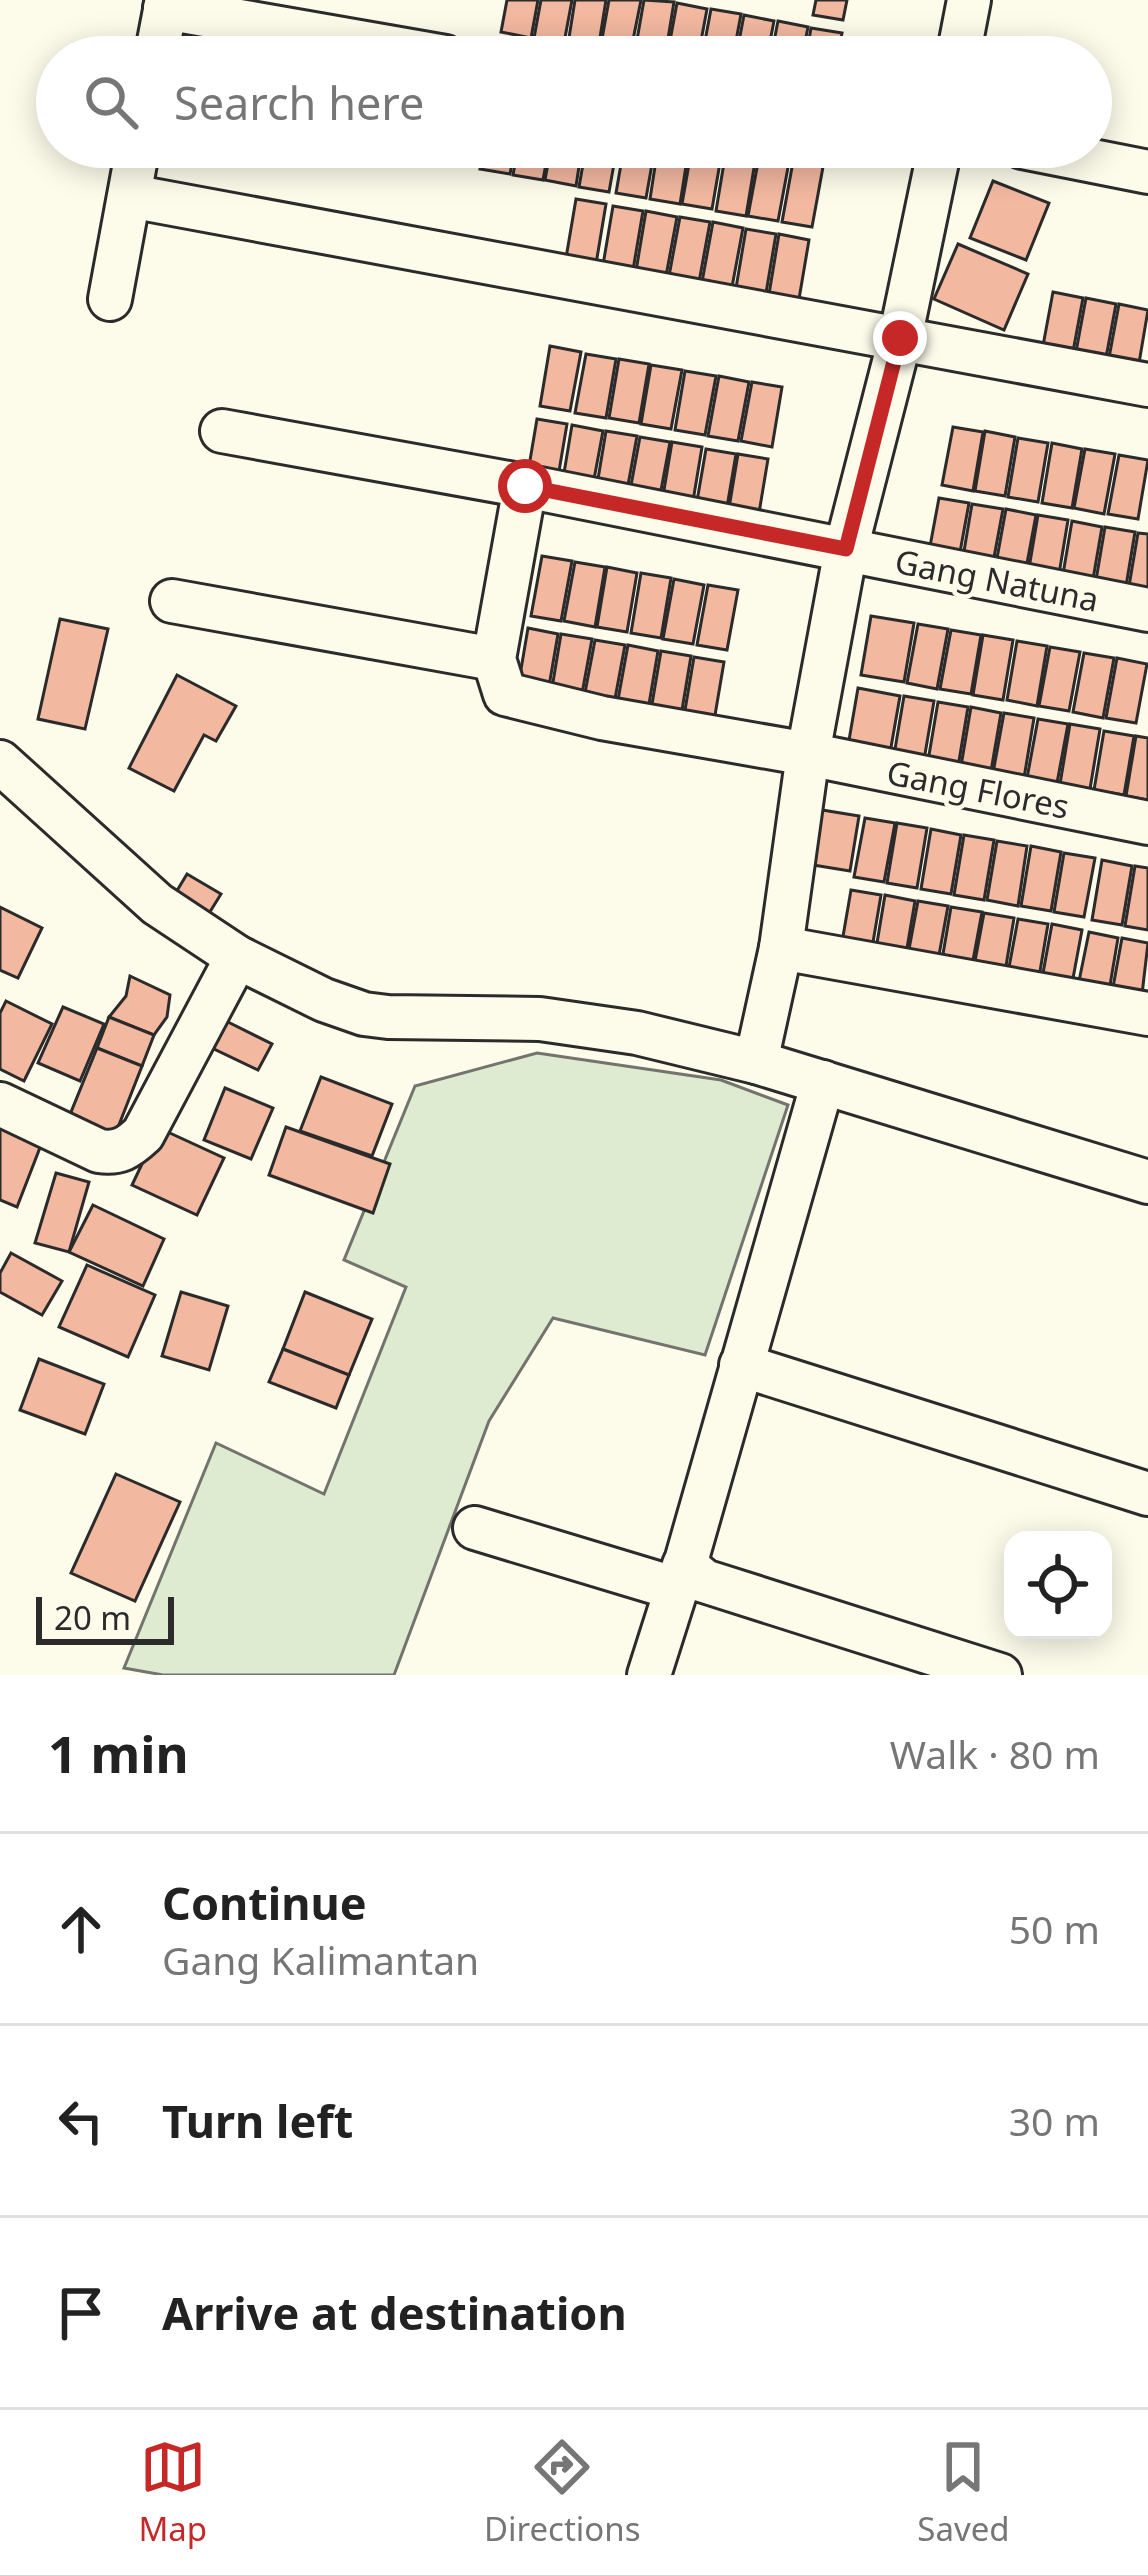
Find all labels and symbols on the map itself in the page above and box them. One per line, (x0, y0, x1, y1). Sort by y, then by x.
route end (873, 311, 927, 365)
route start (498, 459, 552, 513)
street label: Gang Natuna (891, 538, 1103, 622)
street label: Gang Flores (883, 749, 1073, 829)
scale bar (36, 1591, 174, 1644)

